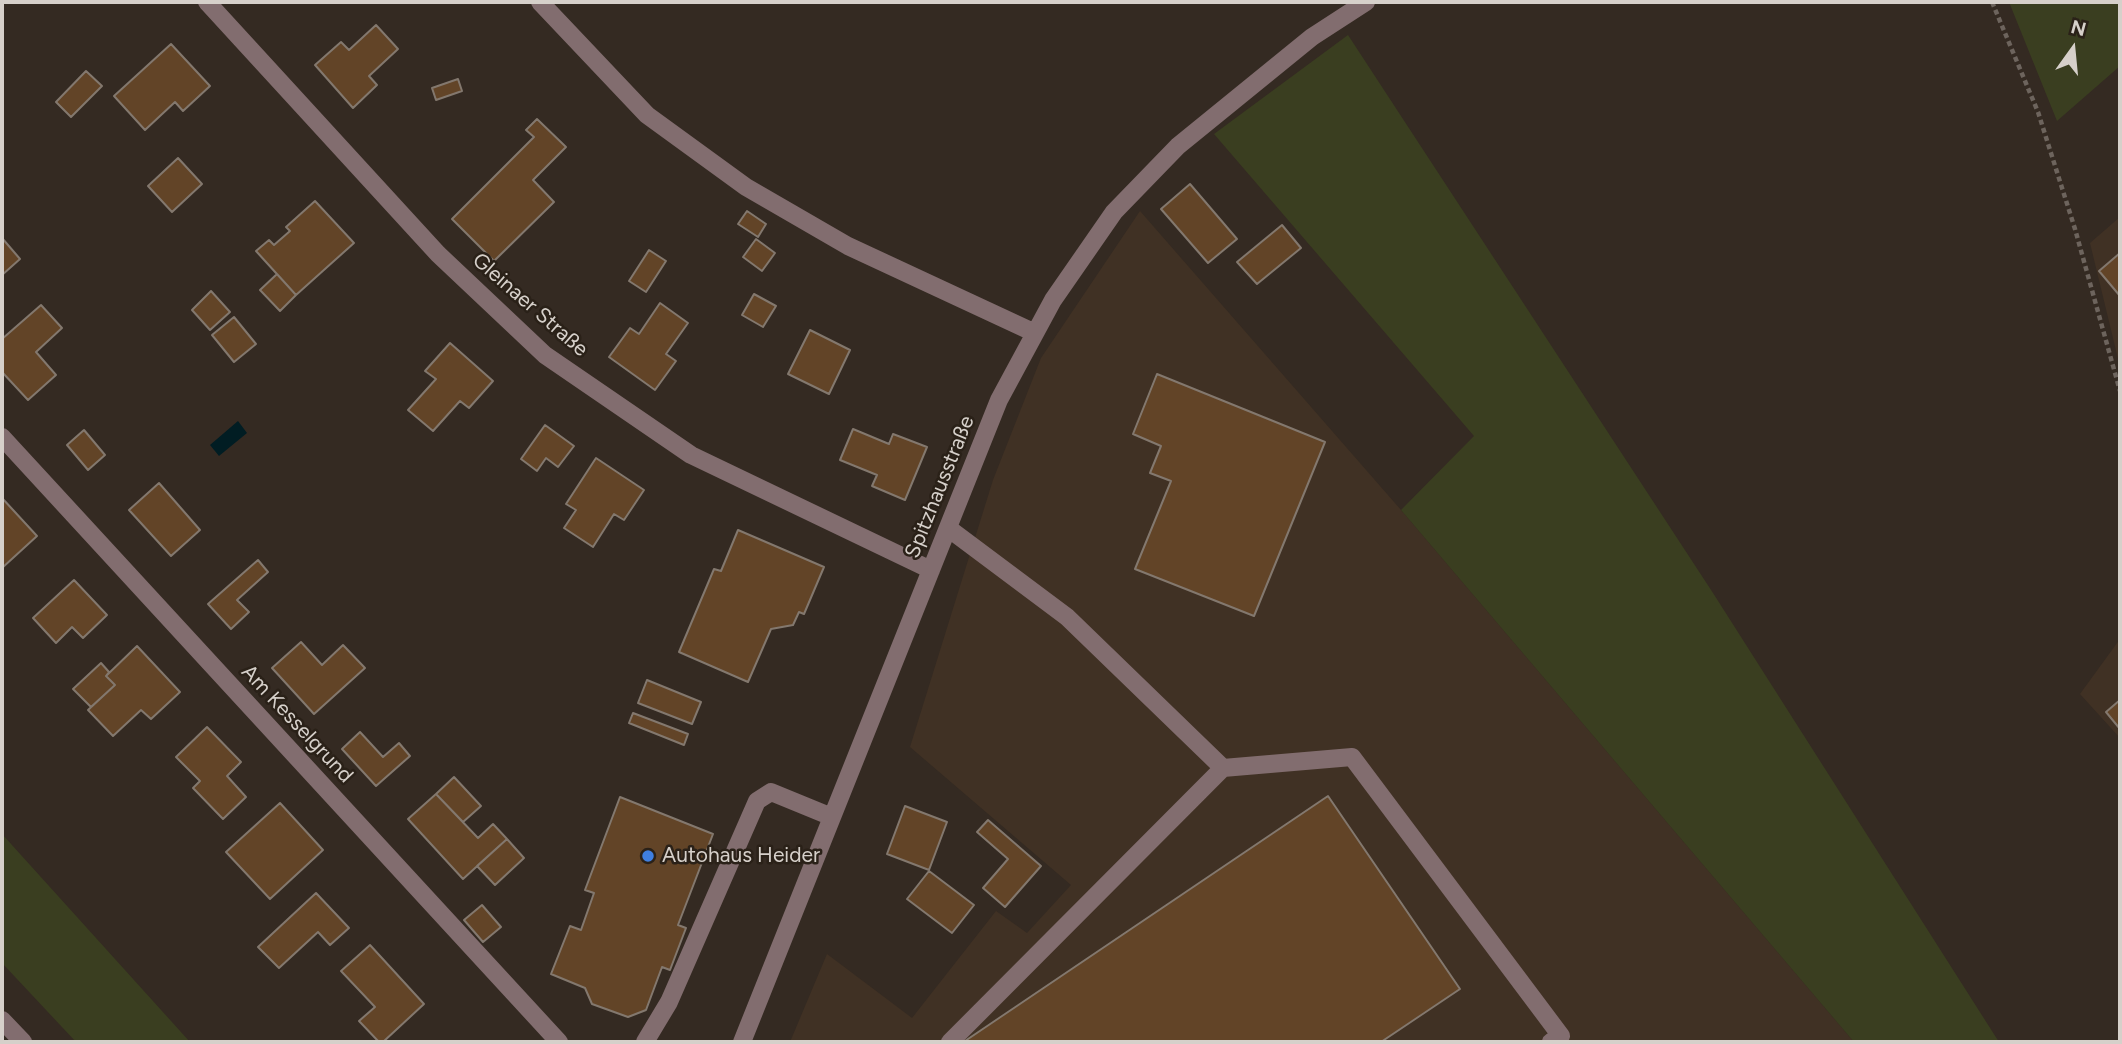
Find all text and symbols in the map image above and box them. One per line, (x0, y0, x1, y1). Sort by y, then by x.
north arrow (2038, 14, 2108, 84)
text: N (2068, 15, 2089, 41)
street label: Gleinaer Straße (467, 248, 593, 362)
street label: Spitzhausstraße (900, 412, 980, 562)
street label: Am Kesselgrund (236, 660, 358, 788)
place label: Autohaus Heider (662, 843, 820, 869)
marker: Autohaus Heider (640, 848, 656, 864)

